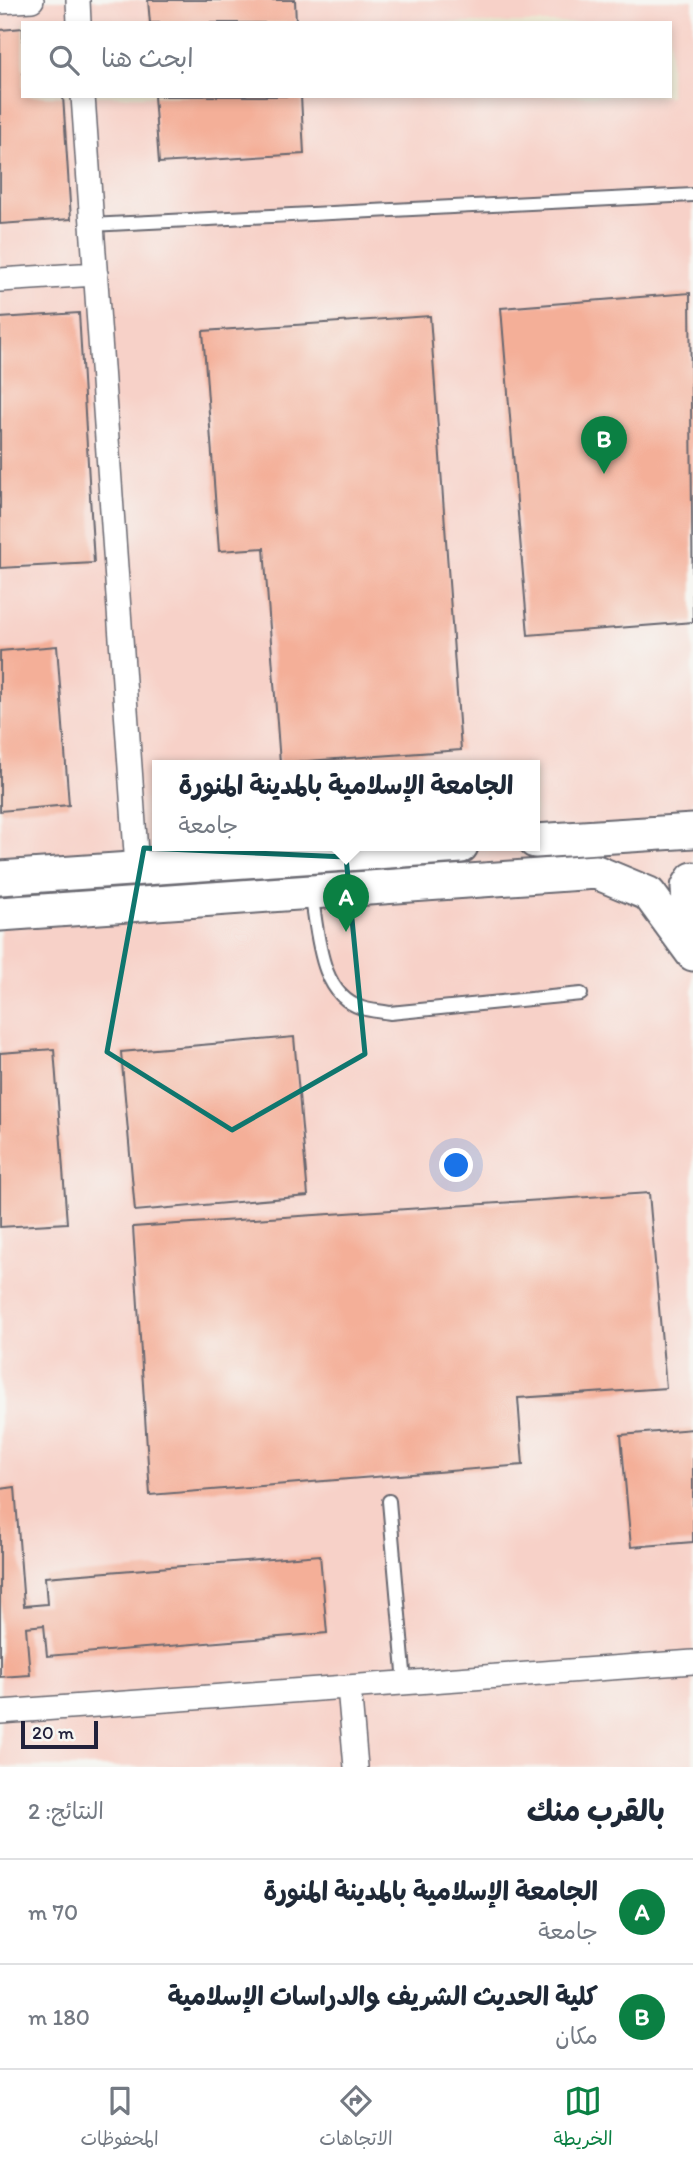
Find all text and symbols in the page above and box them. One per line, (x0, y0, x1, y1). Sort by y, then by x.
search box (21, 21, 672, 98)
icon: search (45, 41, 83, 79)
text: ابحث هنا (101, 42, 194, 74)
pin: B (581, 416, 627, 474)
popup (152, 760, 540, 851)
text: الجامعة الإسلامية بالمدينة المنورة (179, 769, 513, 801)
text: جامعة (179, 811, 238, 839)
pin: A (323, 874, 369, 932)
your location (439, 1148, 473, 1182)
scale bar (21, 1718, 98, 1750)
text: 20 m (32, 1721, 74, 1744)
text: بالقرب منك (527, 1792, 665, 1829)
text: النتائج: 2 (28, 1797, 104, 1825)
text: الجامعة الإسلامية بالمدينة المنورة (263, 1875, 598, 1907)
text: 70 m (28, 1898, 78, 1926)
text: A (635, 1898, 649, 1926)
text: جامعة (538, 1917, 598, 1945)
text: كلية الحديث الشريف والدراسات الإسلامية (168, 1980, 598, 2012)
text: 180 m (28, 2003, 90, 2031)
text: B (635, 2003, 649, 2031)
text: مكان (555, 2022, 598, 2050)
tab: المحفوظات (80, 2082, 159, 2155)
tab: الاتجاهات (319, 2082, 393, 2155)
tab: الخريطة (553, 2082, 613, 2155)

